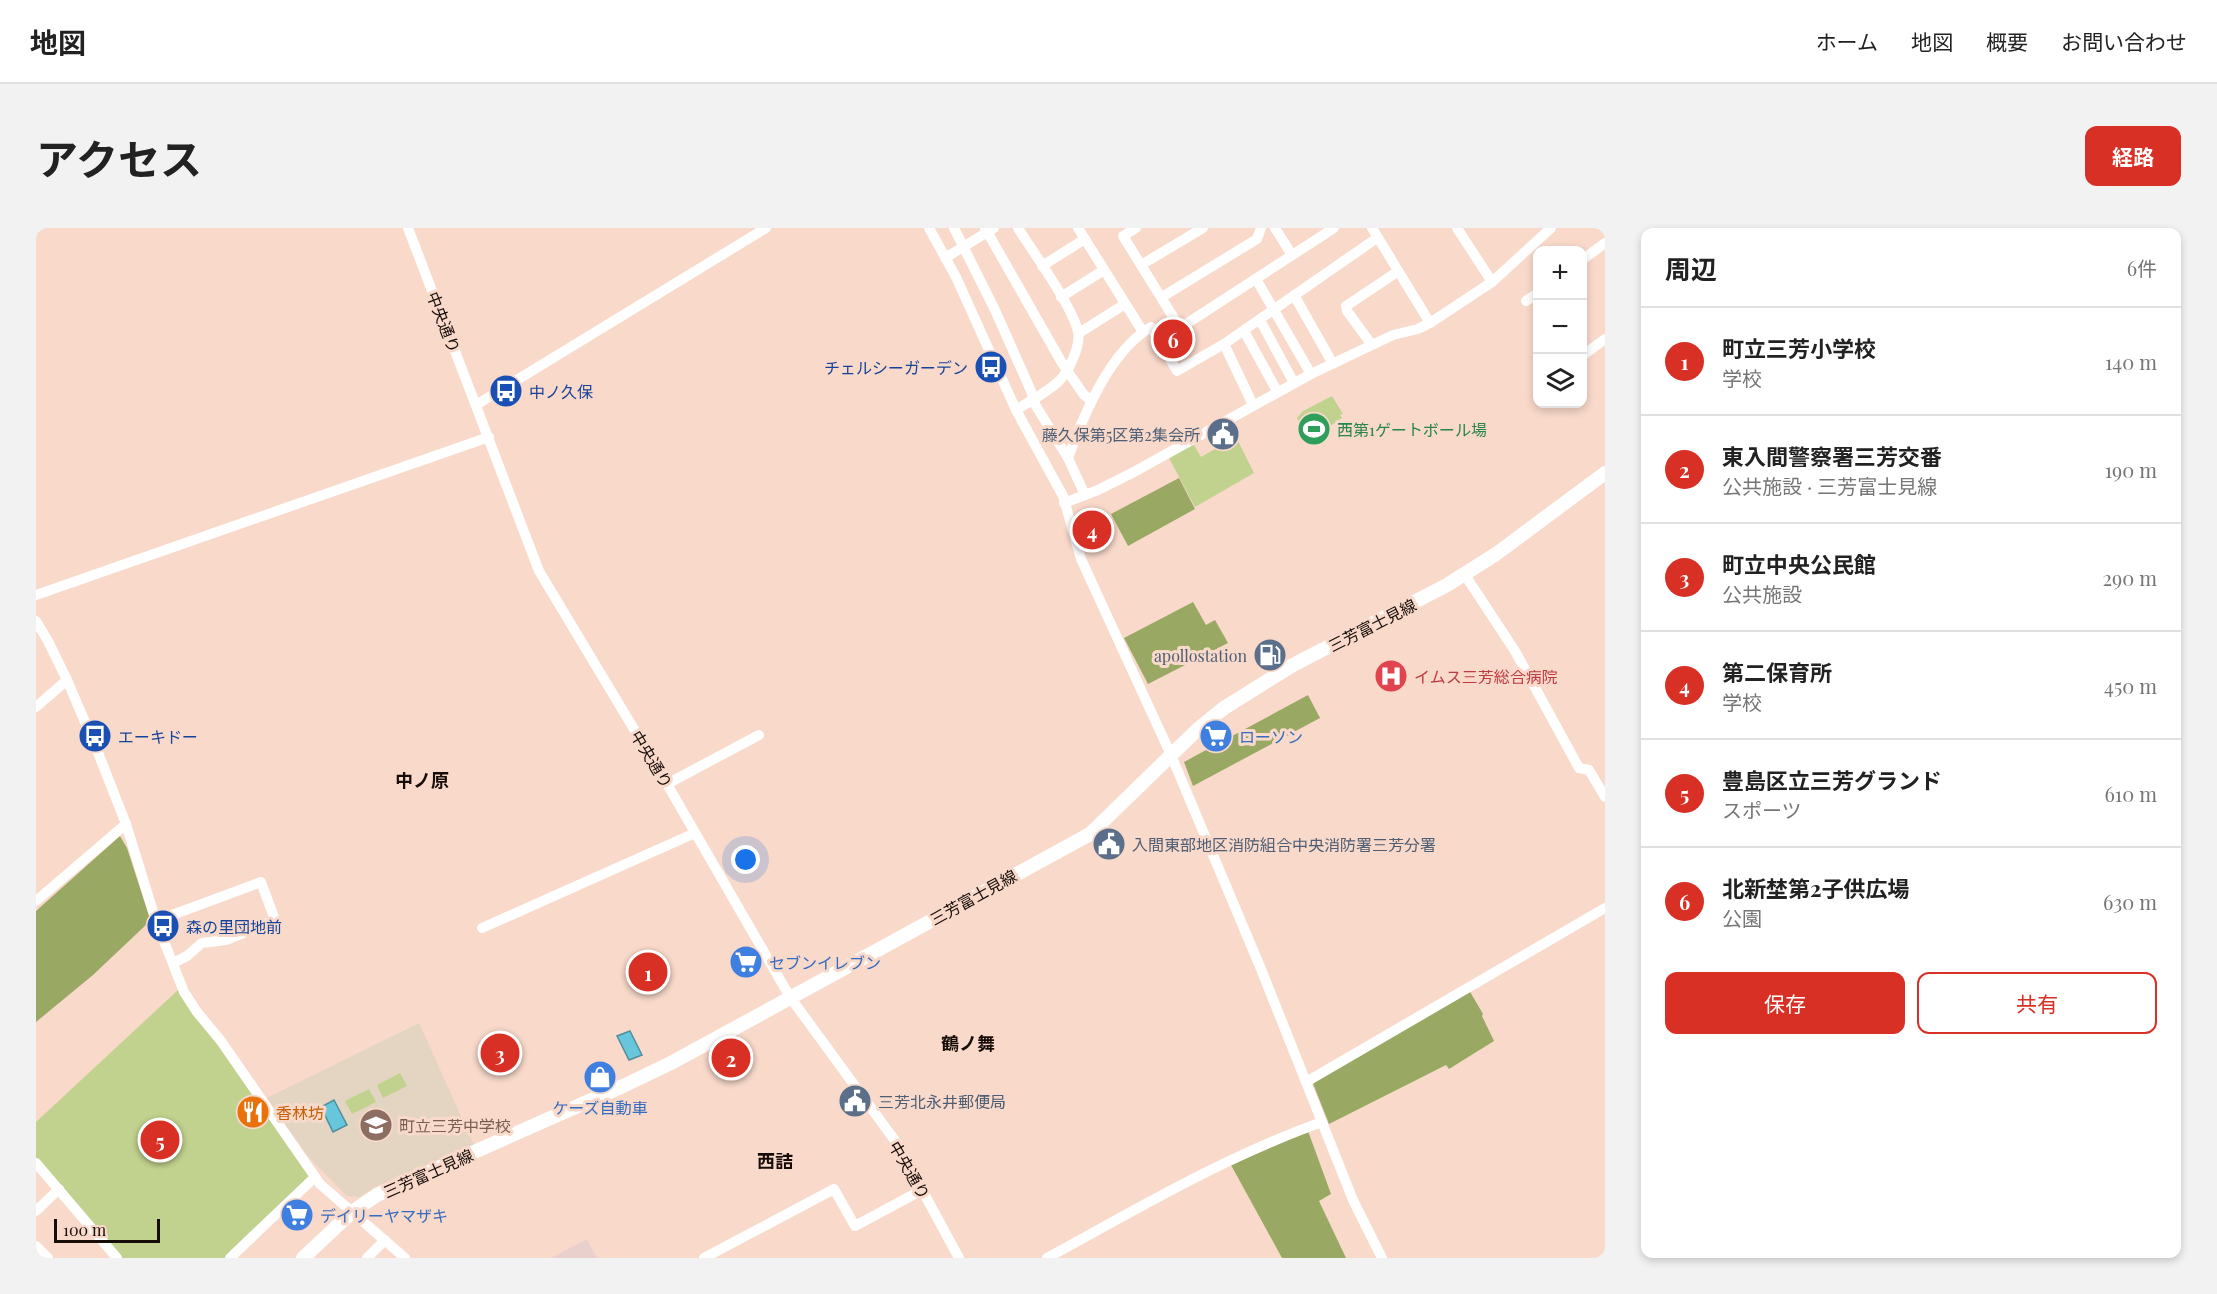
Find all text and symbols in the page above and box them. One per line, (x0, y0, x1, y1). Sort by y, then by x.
text: 地図 (30, 23, 86, 60)
text: ホーム (1816, 27, 1878, 55)
text: 地図 (1911, 27, 1953, 55)
text: 概要 (1986, 27, 2028, 55)
text: お問い合わせ (2061, 27, 2187, 55)
button: 経路 (2085, 126, 2181, 186)
text: アクセス (36, 130, 202, 186)
map controls (1533, 246, 1587, 408)
button: + (1533, 246, 1587, 300)
text: 周辺 (1665, 251, 1717, 286)
text: 6件 (2127, 254, 2157, 281)
street label: 中央通り (423, 288, 465, 356)
button: − (1533, 300, 1587, 354)
pin: 6 (1154, 316, 1192, 362)
text: 町立三芳小学校 (1722, 333, 1876, 363)
text: 1 (1681, 348, 1688, 375)
text: 140 m (2105, 348, 2157, 375)
bus stop icon: チェルシーガーデン (973, 349, 1009, 385)
button: layers (1533, 354, 1587, 408)
place label: チェルシーガーデン (824, 357, 968, 378)
text: 学校 (1722, 364, 1762, 391)
bus stop icon: 中ノ久保 (488, 373, 524, 409)
place label: 中ノ久保 (529, 381, 593, 402)
sports icon: 西第1ゲートボール場 (1296, 411, 1332, 447)
public building icon: 藤久保第5区第2集会所 (1205, 416, 1241, 452)
place label: 西第1ゲートボール場 (1337, 419, 1487, 440)
place label: 藤久保第5区第2集会所 (1042, 424, 1200, 445)
text: 東入間警察署三芳交番 (1722, 441, 1942, 471)
text: 2 (1679, 456, 1690, 483)
text: 190 m (2105, 456, 2157, 483)
text: 公共施設 · 三芳富士見線 (1722, 472, 1937, 499)
pin: 4 (1072, 508, 1112, 552)
text: 町立中央公民館 (1722, 549, 1876, 579)
text: 3 (1680, 564, 1689, 591)
text: 290 m (2103, 564, 2157, 591)
text: 公共施設 (1722, 580, 1802, 607)
street label: 三芳富士見線 (1324, 594, 1420, 656)
fuel station icon: apollostation (1252, 637, 1288, 673)
place label: apollostation (1154, 645, 1247, 666)
text: 第二保育所 (1722, 657, 1832, 687)
hospital icon: イムス三芳総合病院 (1373, 658, 1409, 694)
place label: イムス三芳総合病院 (1414, 666, 1558, 687)
text: 4 (1679, 672, 1690, 699)
text: 450 m (2104, 672, 2157, 699)
text: 学校 (1722, 688, 1762, 715)
bus stop icon: エーキドー (77, 718, 113, 754)
supermarket icon: ローソン (1198, 718, 1234, 754)
place label: エーキドー (118, 726, 198, 747)
street label: 中央通り (627, 726, 677, 792)
place label: ローソン (1239, 726, 1303, 747)
text: 豊島区立三芳グランド (1722, 765, 1942, 795)
district label: 中ノ原 (395, 768, 449, 792)
text: 5 (1680, 780, 1689, 807)
text: 610 m (2105, 780, 2157, 807)
text: スポーツ (1722, 796, 1802, 823)
public building icon: 入間東部地区消防組合中央消防署三芳分署 (1091, 826, 1127, 862)
place label: 入間東部地区消防組合中央消防署三芳分署 (1132, 834, 1436, 855)
your location (731, 845, 760, 874)
street label: 三芳富士見線 (926, 865, 1020, 929)
text: 北新埜第2子供広場 (1722, 873, 1910, 903)
text: 6 (1679, 888, 1690, 915)
text: 630 m (2103, 888, 2157, 915)
text: 公園 (1722, 904, 1762, 931)
bus stop icon: 森の里団地前 (145, 908, 181, 944)
place label: 森の里団地前 (186, 916, 282, 937)
supermarket icon: セブンイレブン (728, 944, 764, 980)
pin: 1 (628, 950, 668, 994)
place label: セブンイレブン (769, 952, 881, 973)
button: 保存 (1665, 972, 1905, 1034)
button: 共有 (1917, 972, 2157, 1034)
pin: 3 (480, 1030, 520, 1076)
district label: 鶴ノ舞 (941, 1031, 995, 1055)
pin: 2 (712, 1036, 750, 1080)
shop icon: ケーズ自動車 (582, 1059, 618, 1095)
public building icon: 三芳北永井郵便局 (837, 1083, 873, 1119)
place label: 三芳北永井郵便局 (878, 1091, 1006, 1112)
restaurant icon: 香林坊 (235, 1094, 271, 1130)
place label: ケーズ自動車 (552, 1097, 648, 1118)
place label: 香林坊 (276, 1102, 324, 1123)
school or university icon: 町立三芳中学校 (358, 1107, 394, 1143)
place label: 町立三芳中学校 (399, 1115, 511, 1136)
pin: 5 (140, 1118, 180, 1162)
street label: 中央通り (885, 1137, 935, 1203)
street label: 三芳富士見線 (380, 1144, 476, 1202)
district label: 西詰 (757, 1149, 793, 1173)
supermarket icon: デイリーヤマザキ (279, 1197, 315, 1233)
place label: デイリーヤマザキ (320, 1205, 448, 1226)
scale bar (54, 1216, 160, 1244)
text: 100 m (63, 1219, 106, 1240)

